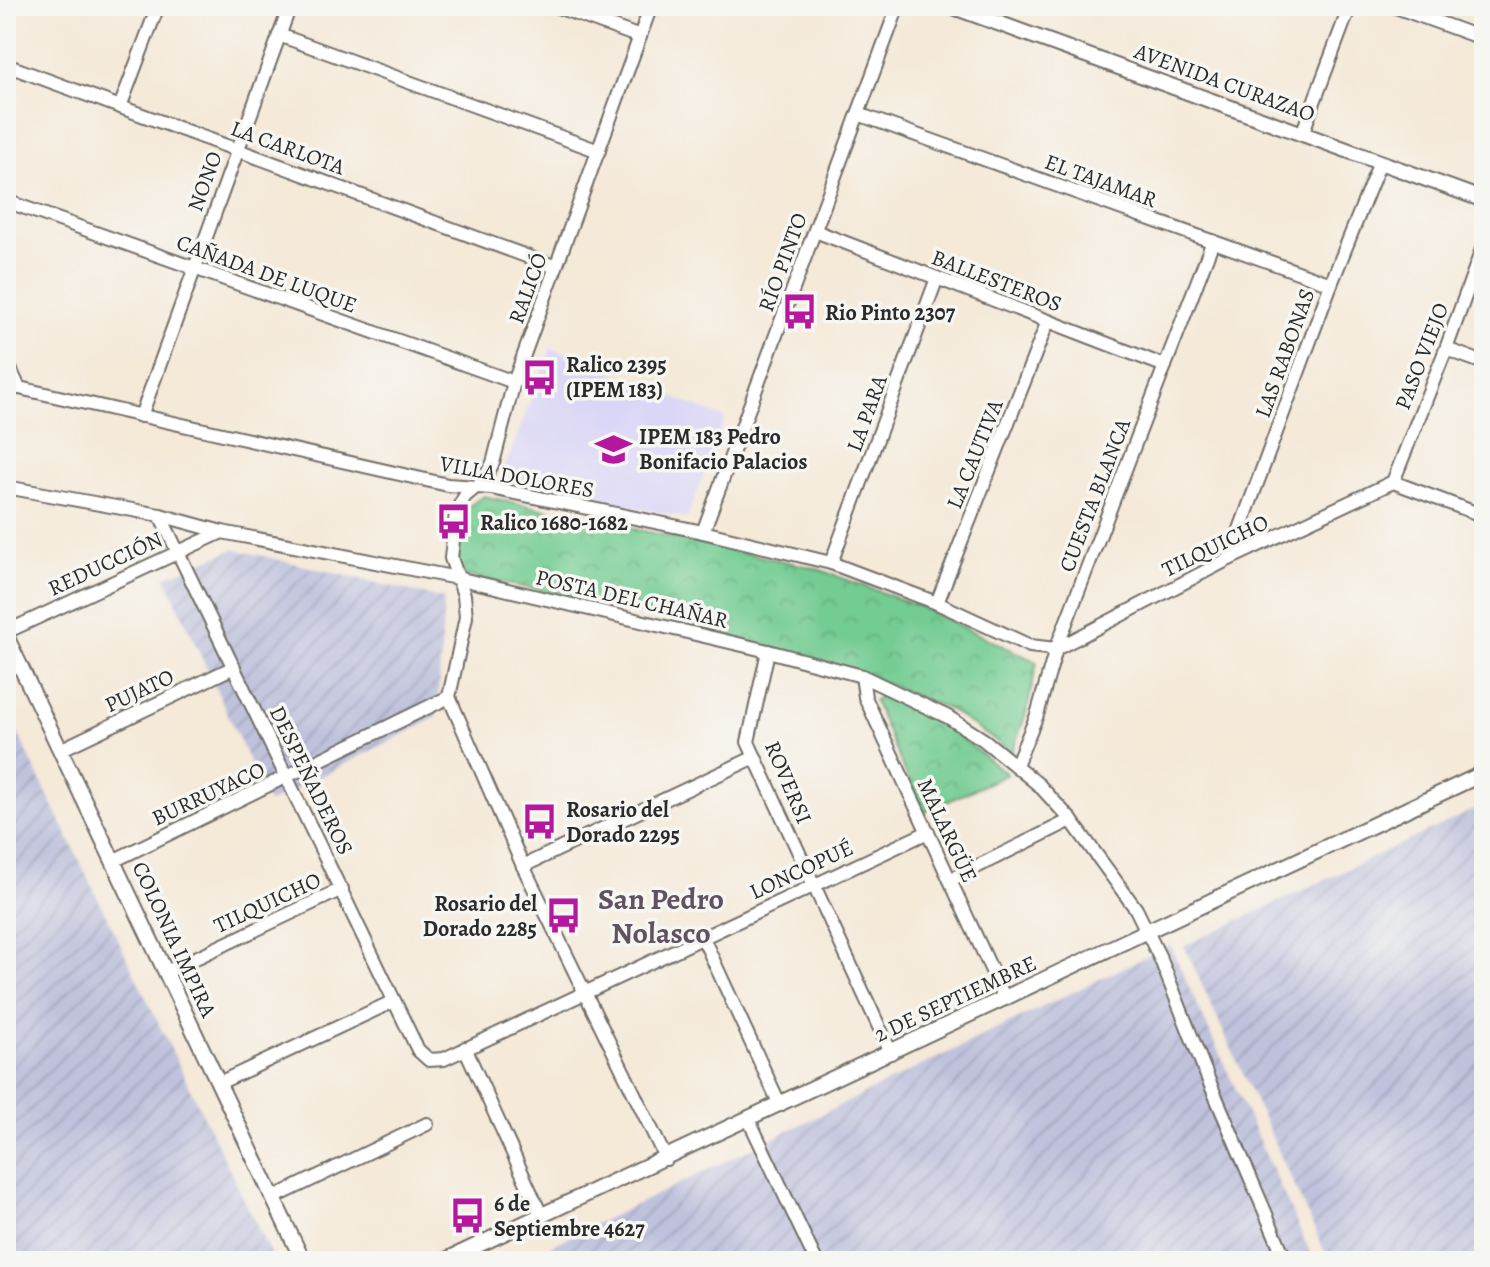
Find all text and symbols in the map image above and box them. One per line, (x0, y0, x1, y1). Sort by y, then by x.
street label: AVENIDA CURAZAO (1129, 36, 1319, 130)
street label: LA CARLOTA (226, 113, 350, 183)
street label: NONO (180, 147, 230, 216)
street label: EL TAJAMAR (1040, 147, 1161, 215)
street label: RÍO PINTO (751, 209, 815, 316)
street label: CAÑADA DE LUQUE (172, 227, 361, 320)
street label: BALLESTEROS (927, 242, 1066, 320)
street label: RALICÓ (501, 249, 555, 328)
street label: LAS RABONAS (1248, 285, 1322, 422)
bus stop icon: Rio Pinto 2307 (780, 293, 818, 331)
place label: Rio Pinto 2307 (825, 298, 956, 328)
street label: PASO VIEJO (1388, 298, 1456, 414)
place label: Ralico 2395 (IPEM 183) (566, 350, 667, 405)
bus stop icon: Ralico 2395 (IPEM 183) (521, 358, 559, 396)
street label: LA PARA (839, 370, 895, 456)
street label: LA CAUTIVA (939, 394, 1011, 514)
street label: CUESTA BLANCA (1052, 413, 1138, 576)
place label: IPEM 183 Pedro Bonifacio Palacios (639, 422, 807, 477)
school or university icon: IPEM 183 Pedro Bonifacio Palacios (594, 430, 632, 468)
street label: VILLA DOLORES (436, 448, 596, 505)
bus stop icon: Ralico 1680-1682 (435, 503, 473, 541)
street label: TILQUICHO (1157, 507, 1274, 585)
place label: Ralico 1680-1682 (480, 508, 628, 538)
street label: REDUCCIÓN (43, 524, 168, 604)
street label: POSTA DEL CHAÑAR (533, 562, 731, 636)
street label: PUJATO (100, 662, 179, 720)
street label: DESPEÑADEROS (262, 701, 360, 860)
street label: ROVERSI (757, 736, 819, 828)
street label: BURRUYACO (147, 755, 270, 833)
street label: MALARGÜE (910, 773, 984, 887)
place label: Rosario del Dorado 2295 (566, 795, 680, 850)
bus stop icon: Rosario del Dorado 2295 (521, 803, 559, 841)
street label: LONCOPUÉ (745, 833, 858, 907)
street label: COLONIA IMPIRA (125, 857, 224, 1023)
street label: TILQUICHO (209, 865, 326, 941)
district label: San Pedro Nolasco (598, 879, 724, 953)
place label: Rosario del Dorado 2285 (423, 889, 537, 944)
bus stop icon: Rosario del Dorado 2285 (544, 897, 582, 935)
street label: 2 DE SEPTIEMBRE (870, 948, 1041, 1050)
place label: 6 de Septiembre 4627 (494, 1189, 645, 1244)
bus stop icon: 6 de Septiembre 4627 (449, 1197, 487, 1235)

